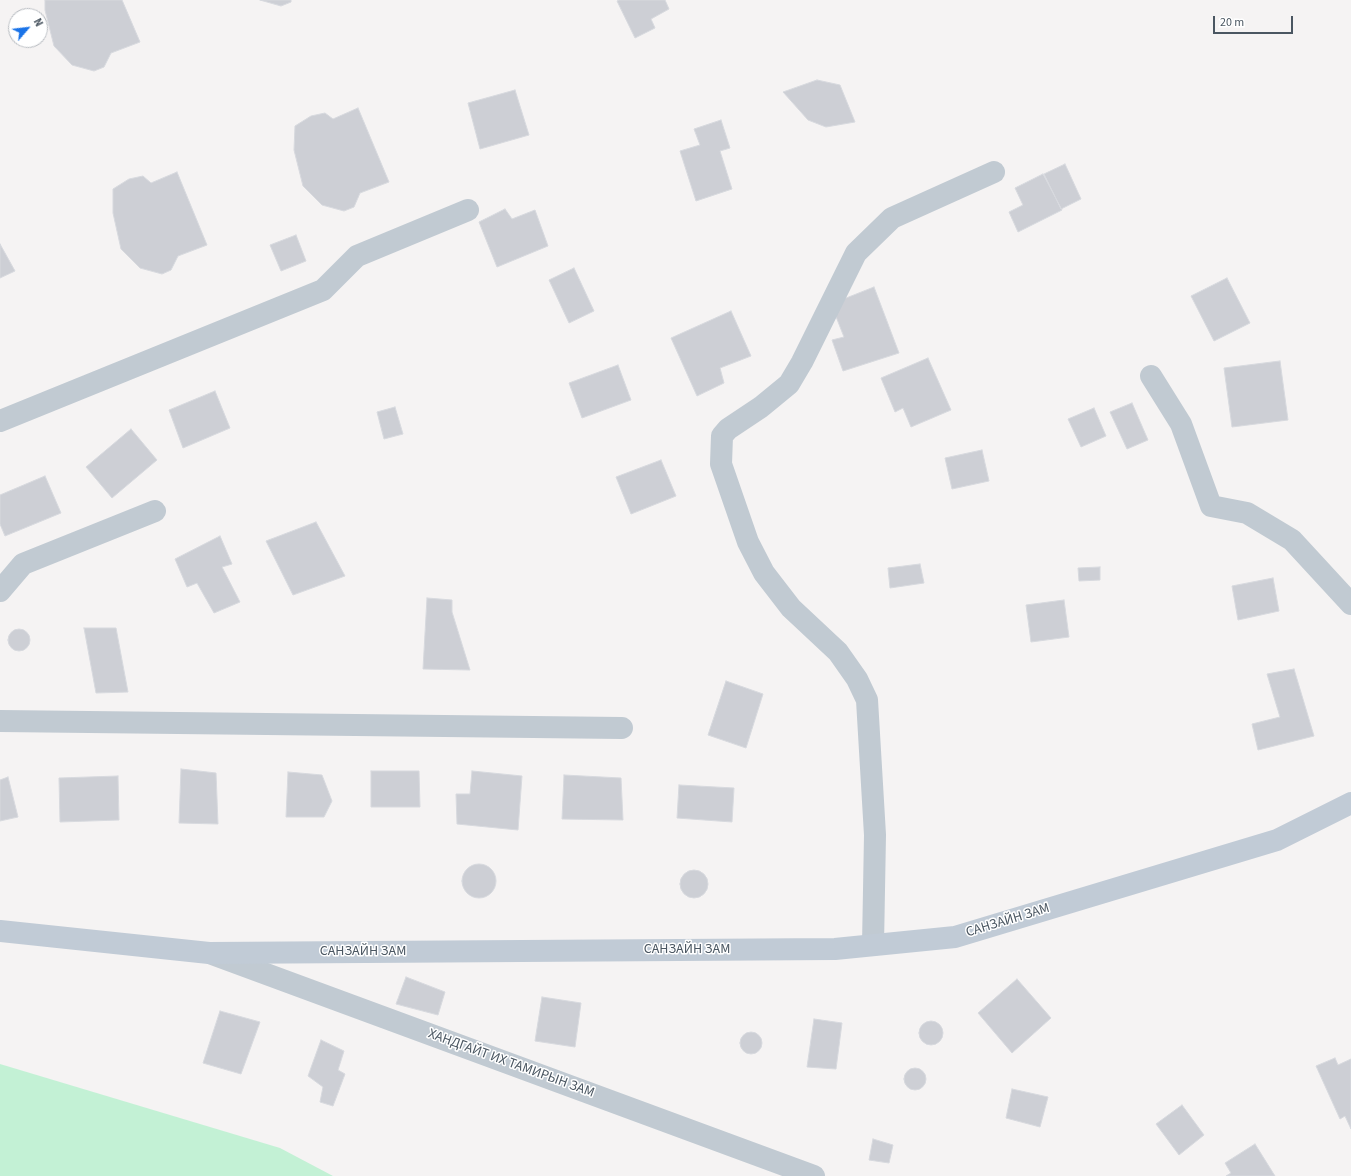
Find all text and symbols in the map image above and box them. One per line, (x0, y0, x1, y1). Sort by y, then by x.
north arrow (8, 8, 48, 48)
scale bar (1215, 8, 1295, 34)
text: 20 m (1220, 14, 1244, 31)
text: N (30, 16, 46, 29)
street label: САНЗАЙН ЗАМ (964, 900, 1052, 942)
street label: САНЗАЙН ЗАМ (644, 942, 730, 958)
street label: САНЗАЙН ЗАМ (320, 944, 406, 960)
street label: ХАНДГАЙТ ИХ ТАМИРЫН ЗАМ (426, 1026, 596, 1102)

